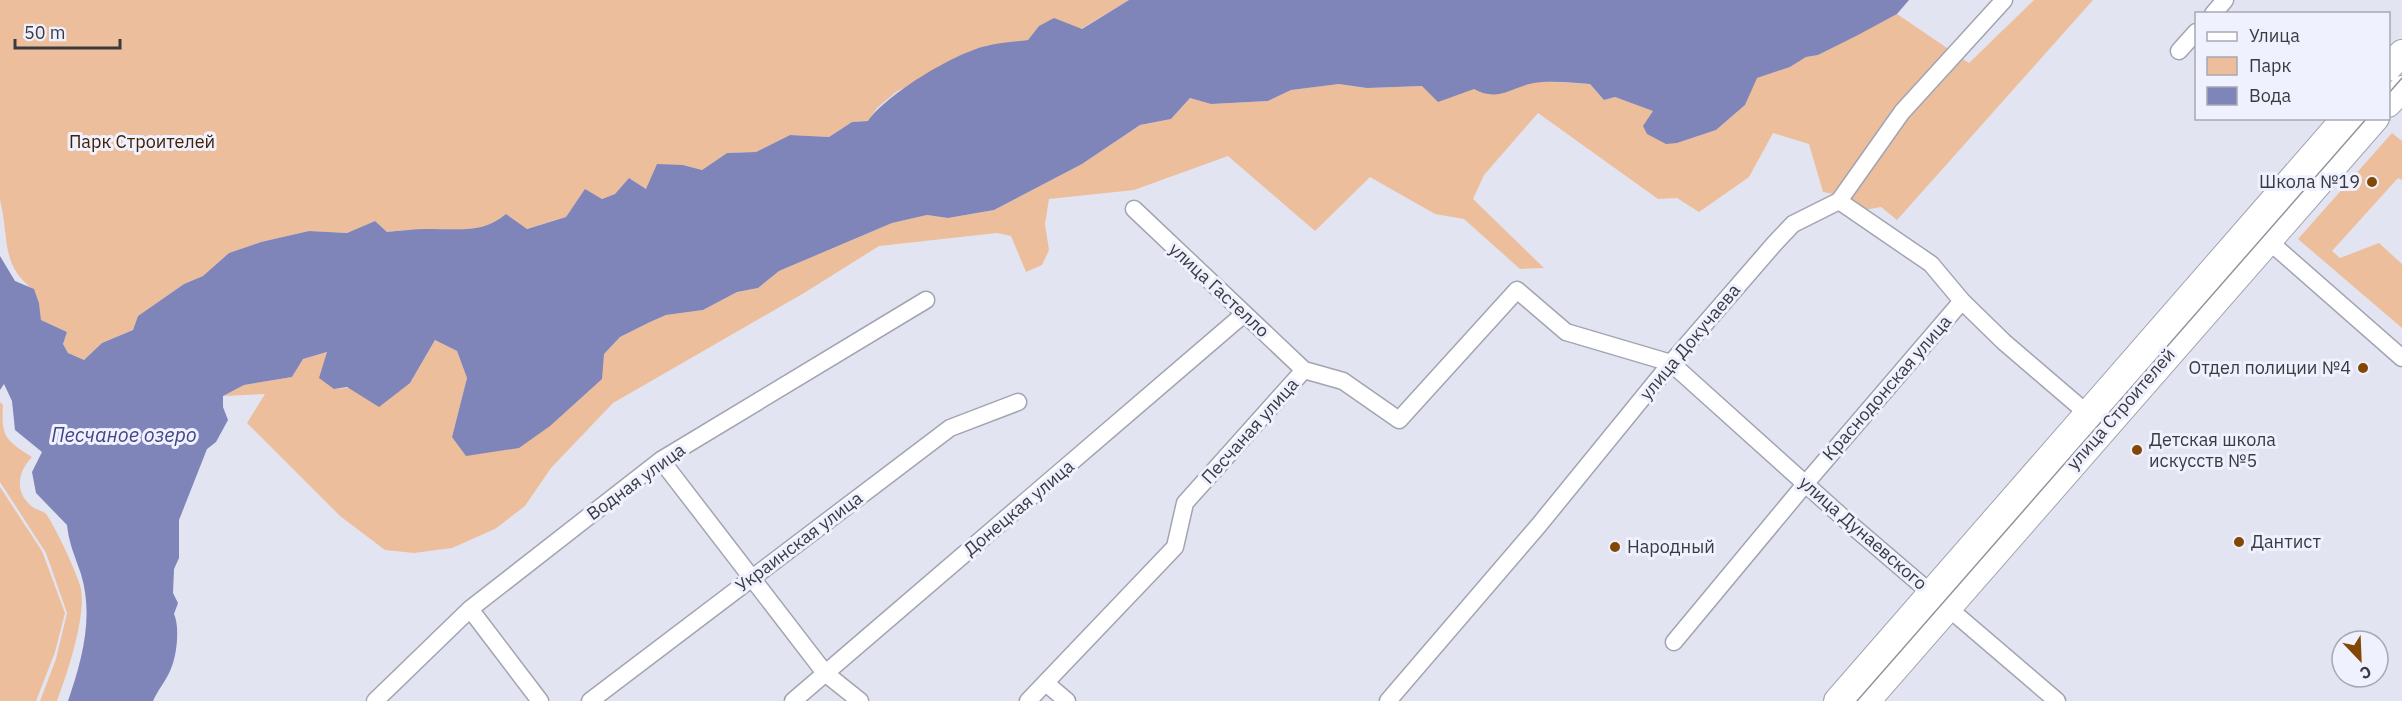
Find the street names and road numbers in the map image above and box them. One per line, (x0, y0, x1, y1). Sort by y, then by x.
street label: улица Гастелло (1164, 237, 1274, 342)
street label: улица Докучаева (1634, 279, 1745, 405)
street label: Краснодонская улица (1817, 310, 1956, 465)
street label: улица Строителей (2062, 343, 2180, 474)
street label: Песчаная улица (1196, 373, 1303, 488)
street label: Водная улица (582, 438, 690, 525)
street label: Донецкая улица (959, 454, 1079, 561)
street label: улица Дунаевского (1794, 471, 1932, 595)
street label: Украинская улица (731, 486, 867, 597)

